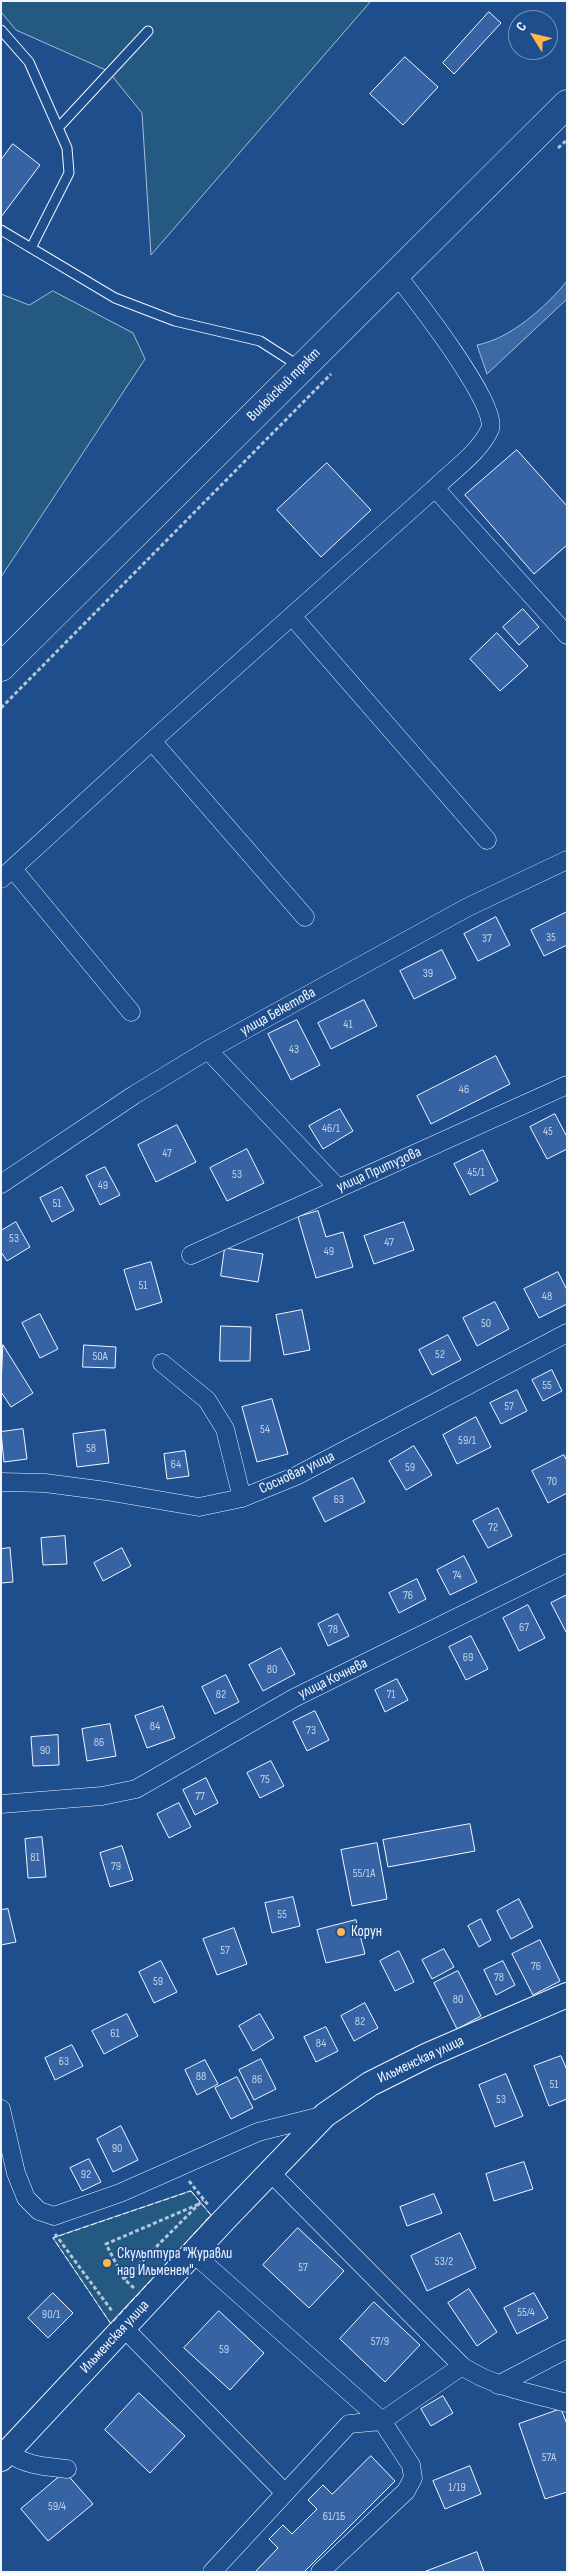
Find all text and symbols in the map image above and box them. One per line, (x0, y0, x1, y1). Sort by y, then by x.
north arrow (508, 10, 558, 60)
text: С (512, 19, 530, 34)
street label: Вилюйский тракт (244, 345, 324, 425)
house number: 35 (546, 931, 556, 945)
house number: 37 (482, 932, 492, 946)
house number: 39 (423, 967, 433, 981)
street label: улица Бекетова (237, 984, 319, 1040)
house number: 41 (343, 1018, 353, 1032)
house number: 43 (289, 1043, 299, 1057)
house number: 46 (459, 1083, 469, 1097)
house number: 46/1 (322, 1122, 340, 1136)
house number: 45 (543, 1125, 553, 1139)
street label: улица Притузова (334, 1143, 424, 1197)
house number: 47 (162, 1147, 172, 1161)
house number: 45/1 (467, 1166, 485, 1180)
house number: 53 (232, 1168, 242, 1182)
house number: 49 (98, 1179, 108, 1193)
house number: 51 (52, 1197, 62, 1211)
house number: 53 (9, 1232, 19, 1246)
house number: 47 (384, 1236, 394, 1250)
house number: 49 (324, 1245, 334, 1259)
house number: 51 (138, 1279, 148, 1293)
house number: 48 (542, 1290, 552, 1304)
house number: 50 (481, 1317, 491, 1331)
house number: 52 (435, 1348, 445, 1362)
house number: 50А (92, 1350, 108, 1364)
house number: 55 (542, 1379, 552, 1393)
house number: 57 (504, 1400, 514, 1414)
house number: 54 (260, 1423, 270, 1437)
house number: 59/1 (458, 1434, 476, 1448)
house number: 58 (86, 1442, 96, 1456)
street label: Сосновая улица (256, 1448, 338, 1498)
house number: 64 (171, 1458, 181, 1472)
house number: 59 (405, 1461, 415, 1475)
house number: 70 (547, 1475, 557, 1489)
house number: 63 (334, 1493, 344, 1507)
house number: 72 (488, 1521, 498, 1535)
house number: 74 (452, 1569, 462, 1583)
house number: 76 (403, 1589, 413, 1603)
house number: 67 (519, 1621, 529, 1635)
house number: 78 (328, 1623, 338, 1637)
house number: 69 (463, 1651, 473, 1665)
street label: улица Кочнева (295, 1655, 371, 1703)
house number: 80 (267, 1663, 277, 1677)
house number: 82 (216, 1688, 226, 1702)
house number: 71 (386, 1688, 396, 1702)
house number: 84 (150, 1720, 160, 1734)
house number: 73 (306, 1724, 316, 1738)
house number: 86 (94, 1736, 104, 1750)
house number: 90 (40, 1744, 50, 1758)
house number: 75 (260, 1773, 270, 1787)
house number: 77 (195, 1790, 205, 1804)
house number: 81 (30, 1851, 40, 1865)
house number: 79 (111, 1860, 121, 1874)
house number: 55/1А (353, 1867, 375, 1881)
house number: 55 (277, 1908, 287, 1922)
place label: Корун (351, 1923, 382, 1941)
marker: Корун (335, 1926, 347, 1938)
house number: 57 (220, 1944, 230, 1958)
house number: 76 (531, 1960, 541, 1974)
house number: 78 (494, 1971, 504, 1985)
house number: 59 (153, 1975, 163, 1989)
house number: 80 (453, 1993, 463, 2007)
house number: 82 (355, 2015, 365, 2029)
house number: 61 (110, 2027, 120, 2041)
street label: Ильменская улица (375, 2032, 467, 2088)
house number: 84 (316, 2037, 326, 2051)
house number: 63 (59, 2055, 69, 2069)
house number: 88 (196, 2070, 206, 2084)
house number: 86 (252, 2073, 262, 2087)
house number: 51 (549, 2078, 559, 2092)
house number: 53 (496, 2093, 506, 2107)
house number: 90 (112, 2142, 122, 2156)
house number: 92 (81, 2168, 91, 2182)
place label: Скульптура "Журавли над Ильменем" (117, 2245, 232, 2280)
house number: 53/2 (435, 2255, 453, 2269)
marker: Скульптура "Журавли над Ильменем" (101, 2257, 113, 2269)
house number: 57 (298, 2261, 308, 2275)
street label: Ильменская улица (77, 2297, 153, 2377)
house number: 55/4 (517, 2306, 535, 2320)
house number: 90/1 (42, 2308, 60, 2322)
house number: 57/9 (371, 2335, 389, 2349)
house number: 59 (219, 2343, 229, 2357)
house number: 57А (542, 2451, 556, 2465)
house number: 1/19 (448, 2481, 466, 2495)
house number: 59/4 (48, 2500, 66, 2514)
house number: 61/1Б (323, 2510, 345, 2524)

